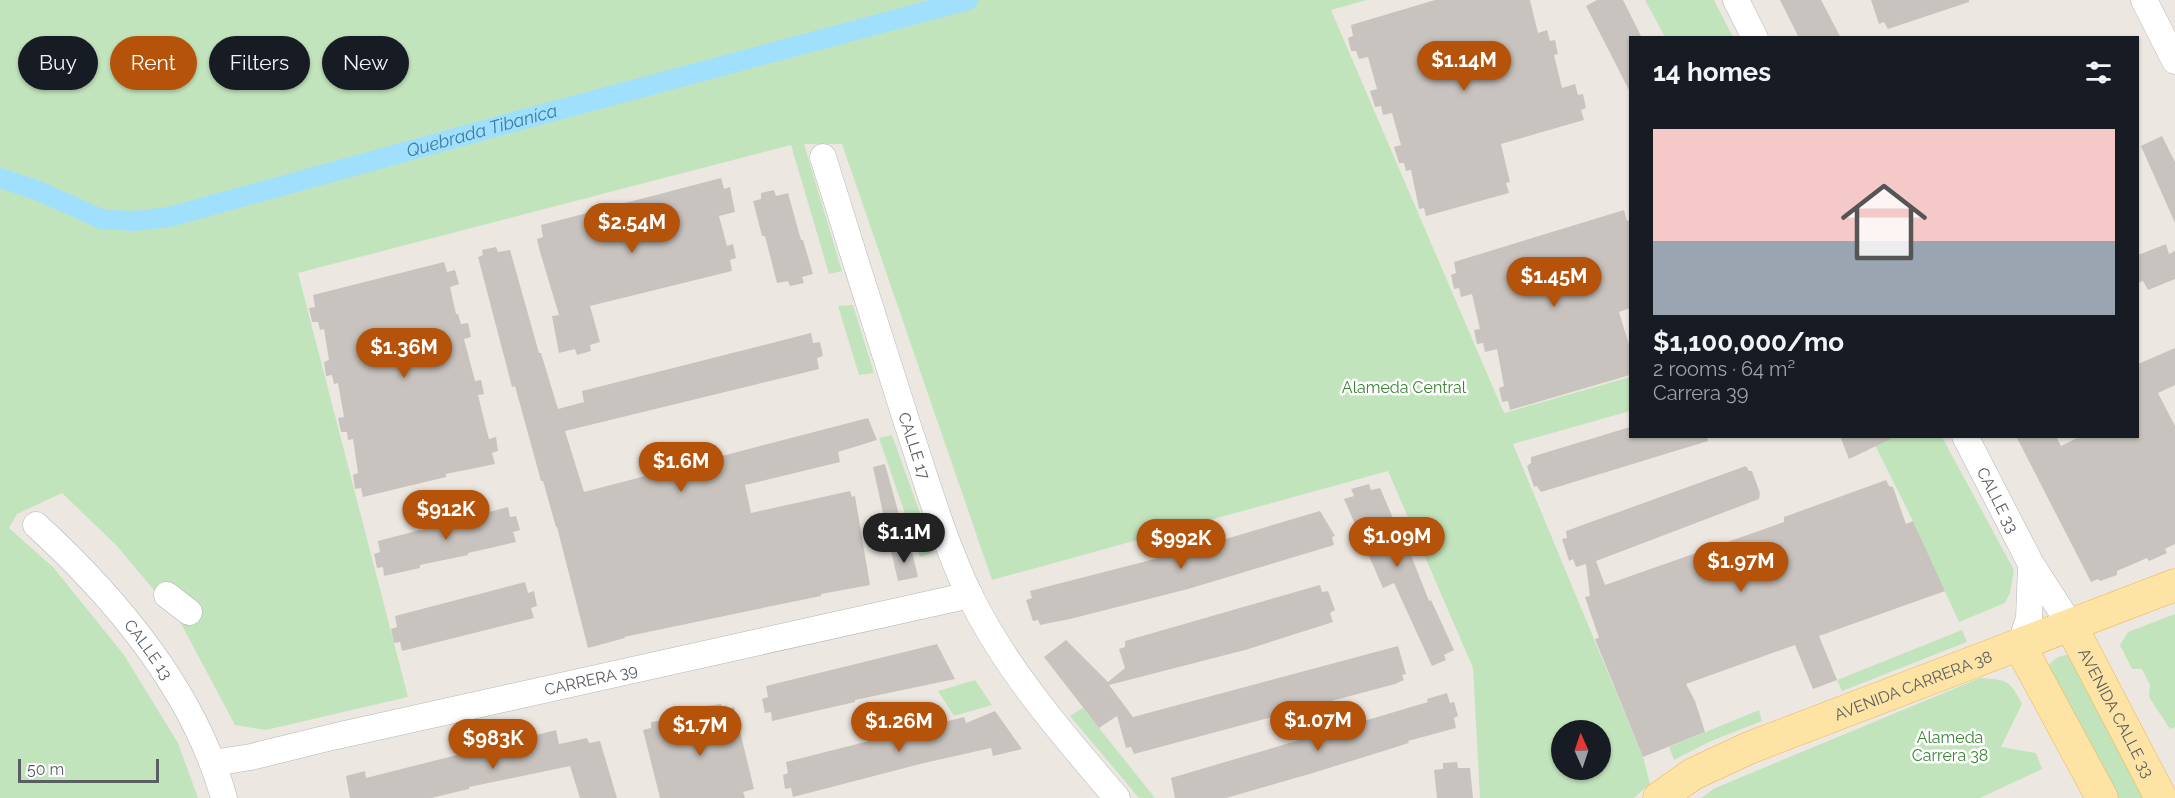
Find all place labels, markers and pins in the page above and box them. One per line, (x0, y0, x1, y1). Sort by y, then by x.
pin: $1.14M (1415, 41, 1513, 92)
pin: $2.54M (583, 203, 681, 254)
pin: $1.45M (1505, 257, 1603, 308)
pin: $1.36M (355, 328, 453, 379)
pin: $1.6M (639, 442, 723, 493)
pin: $912K (404, 490, 488, 541)
pin: $1.1M (862, 513, 946, 564)
pin: $1.09M (1348, 517, 1446, 568)
pin: $992K (1139, 519, 1223, 570)
pin: $1.97M (1692, 542, 1790, 593)
pin: $1.07M (1269, 701, 1367, 752)
pin: $1.26M (850, 702, 948, 753)
pin: $1.7M (658, 706, 742, 757)
pin: $983K (451, 719, 535, 770)

